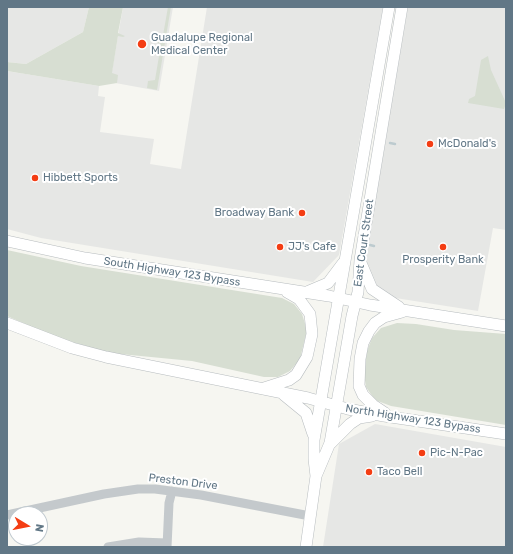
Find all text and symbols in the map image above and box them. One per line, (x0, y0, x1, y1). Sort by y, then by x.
place label: Guadalupe Regional Medical Center (151, 31, 253, 57)
marker: Guadalupe Regional Medical Center (136, 38, 148, 50)
place label: McDonald's (438, 137, 496, 151)
marker: McDonald's (425, 139, 435, 149)
place label: Hibbett Sports (43, 171, 118, 185)
marker: Hibbett Sports (30, 173, 40, 183)
street label: East Court Street (351, 198, 377, 288)
place label: Broadway Bank (215, 206, 294, 220)
marker: Broadway Bank (297, 208, 307, 218)
place label: JJ's Cafe (288, 240, 336, 254)
marker: JJ's Cafe (275, 242, 285, 252)
marker: Prosperity Bank (438, 242, 448, 252)
place label: Prosperity Bank (402, 253, 484, 267)
street label: South Highway 123 Bypass (103, 255, 241, 289)
street label: North Highway 123 Bypass (344, 402, 482, 436)
place label: Pic-N-Pac (430, 446, 483, 460)
marker: Pic-N-Pac (417, 448, 427, 458)
place label: Taco Bell (377, 465, 422, 479)
marker: Taco Bell (364, 467, 374, 477)
street label: Preston Drive (148, 471, 218, 493)
north arrow (8, 506, 48, 546)
text: N (32, 523, 46, 533)

